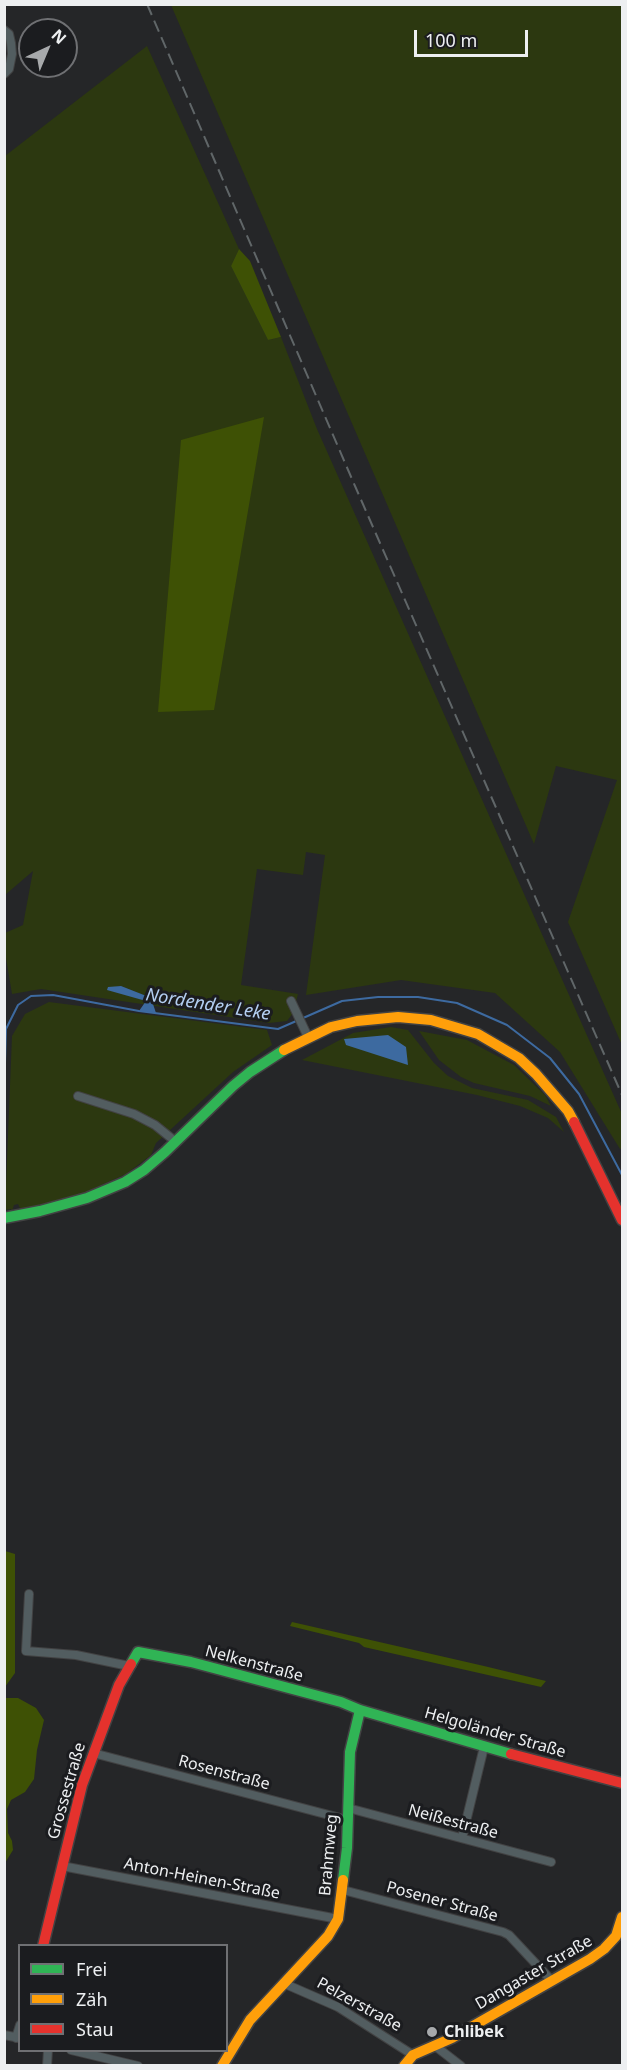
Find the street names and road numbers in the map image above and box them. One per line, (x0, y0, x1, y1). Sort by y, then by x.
street label: Nelkenstraße (203, 1642, 305, 1686)
street label: Helgoländer Straße (422, 1704, 568, 1762)
street label: Grossestraße (44, 1740, 90, 1842)
street label: Rosenstraße (176, 1752, 272, 1794)
street label: Neißestraße (406, 1801, 500, 1843)
street label: Brahmweg (316, 1813, 342, 1897)
street label: Anton-Heinen-Straße (122, 1854, 282, 1904)
street label: Posener Straße (384, 1878, 500, 1926)
street label: Dangaster Straße (472, 1932, 596, 2014)
street label: Pelzerstraße (313, 1974, 405, 2036)

